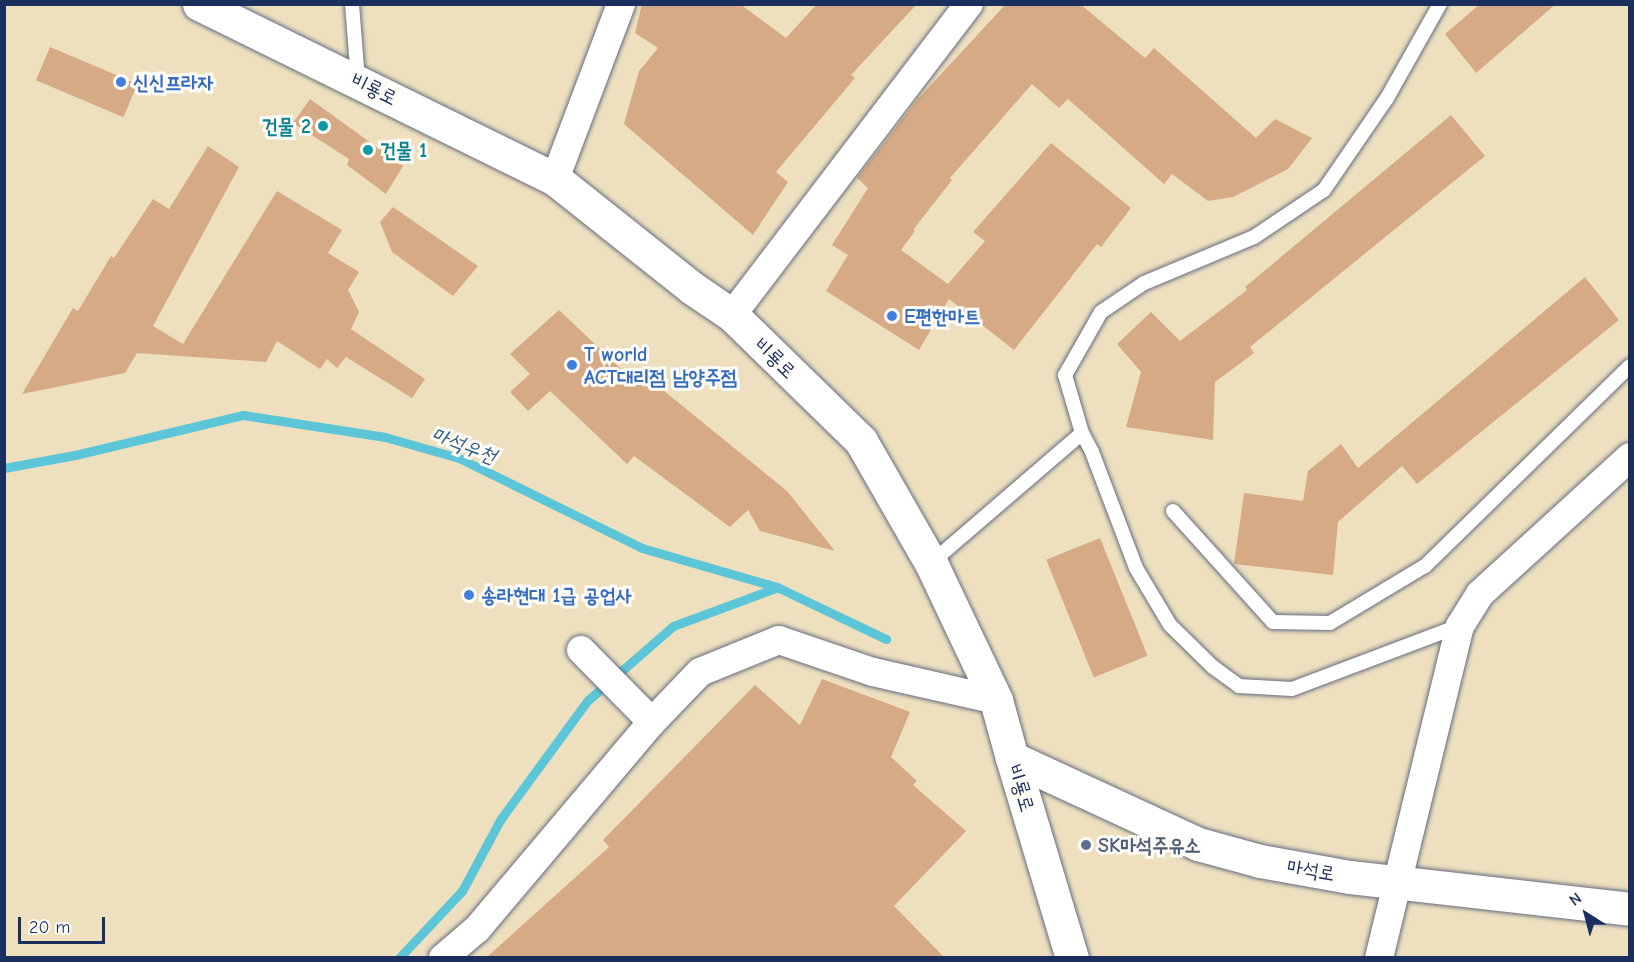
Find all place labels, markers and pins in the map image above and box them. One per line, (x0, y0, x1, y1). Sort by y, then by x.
place label: 신신프라자 (133, 70, 213, 94)
marker: 신신프라자 (114, 75, 128, 89)
place label: 건물 2 (262, 114, 311, 138)
marker: 건물 2 (316, 119, 330, 133)
place label: 건물 1 (380, 138, 427, 162)
marker: 건물 1 (361, 143, 375, 157)
place label: E편한마트 (904, 304, 980, 328)
marker: E편한마트 (885, 309, 899, 323)
place label: T world ACT대리점 남양주점 (584, 342, 737, 389)
marker: T world ACT대리점 남양주점 (565, 358, 579, 372)
place label: 송라현대 1급 공업사 (481, 583, 632, 607)
marker: 송라현대 1급 공업사 (462, 588, 476, 602)
place label: SK마석주유소 (1098, 833, 1201, 857)
marker: SK마석주유소 (1079, 838, 1093, 852)

